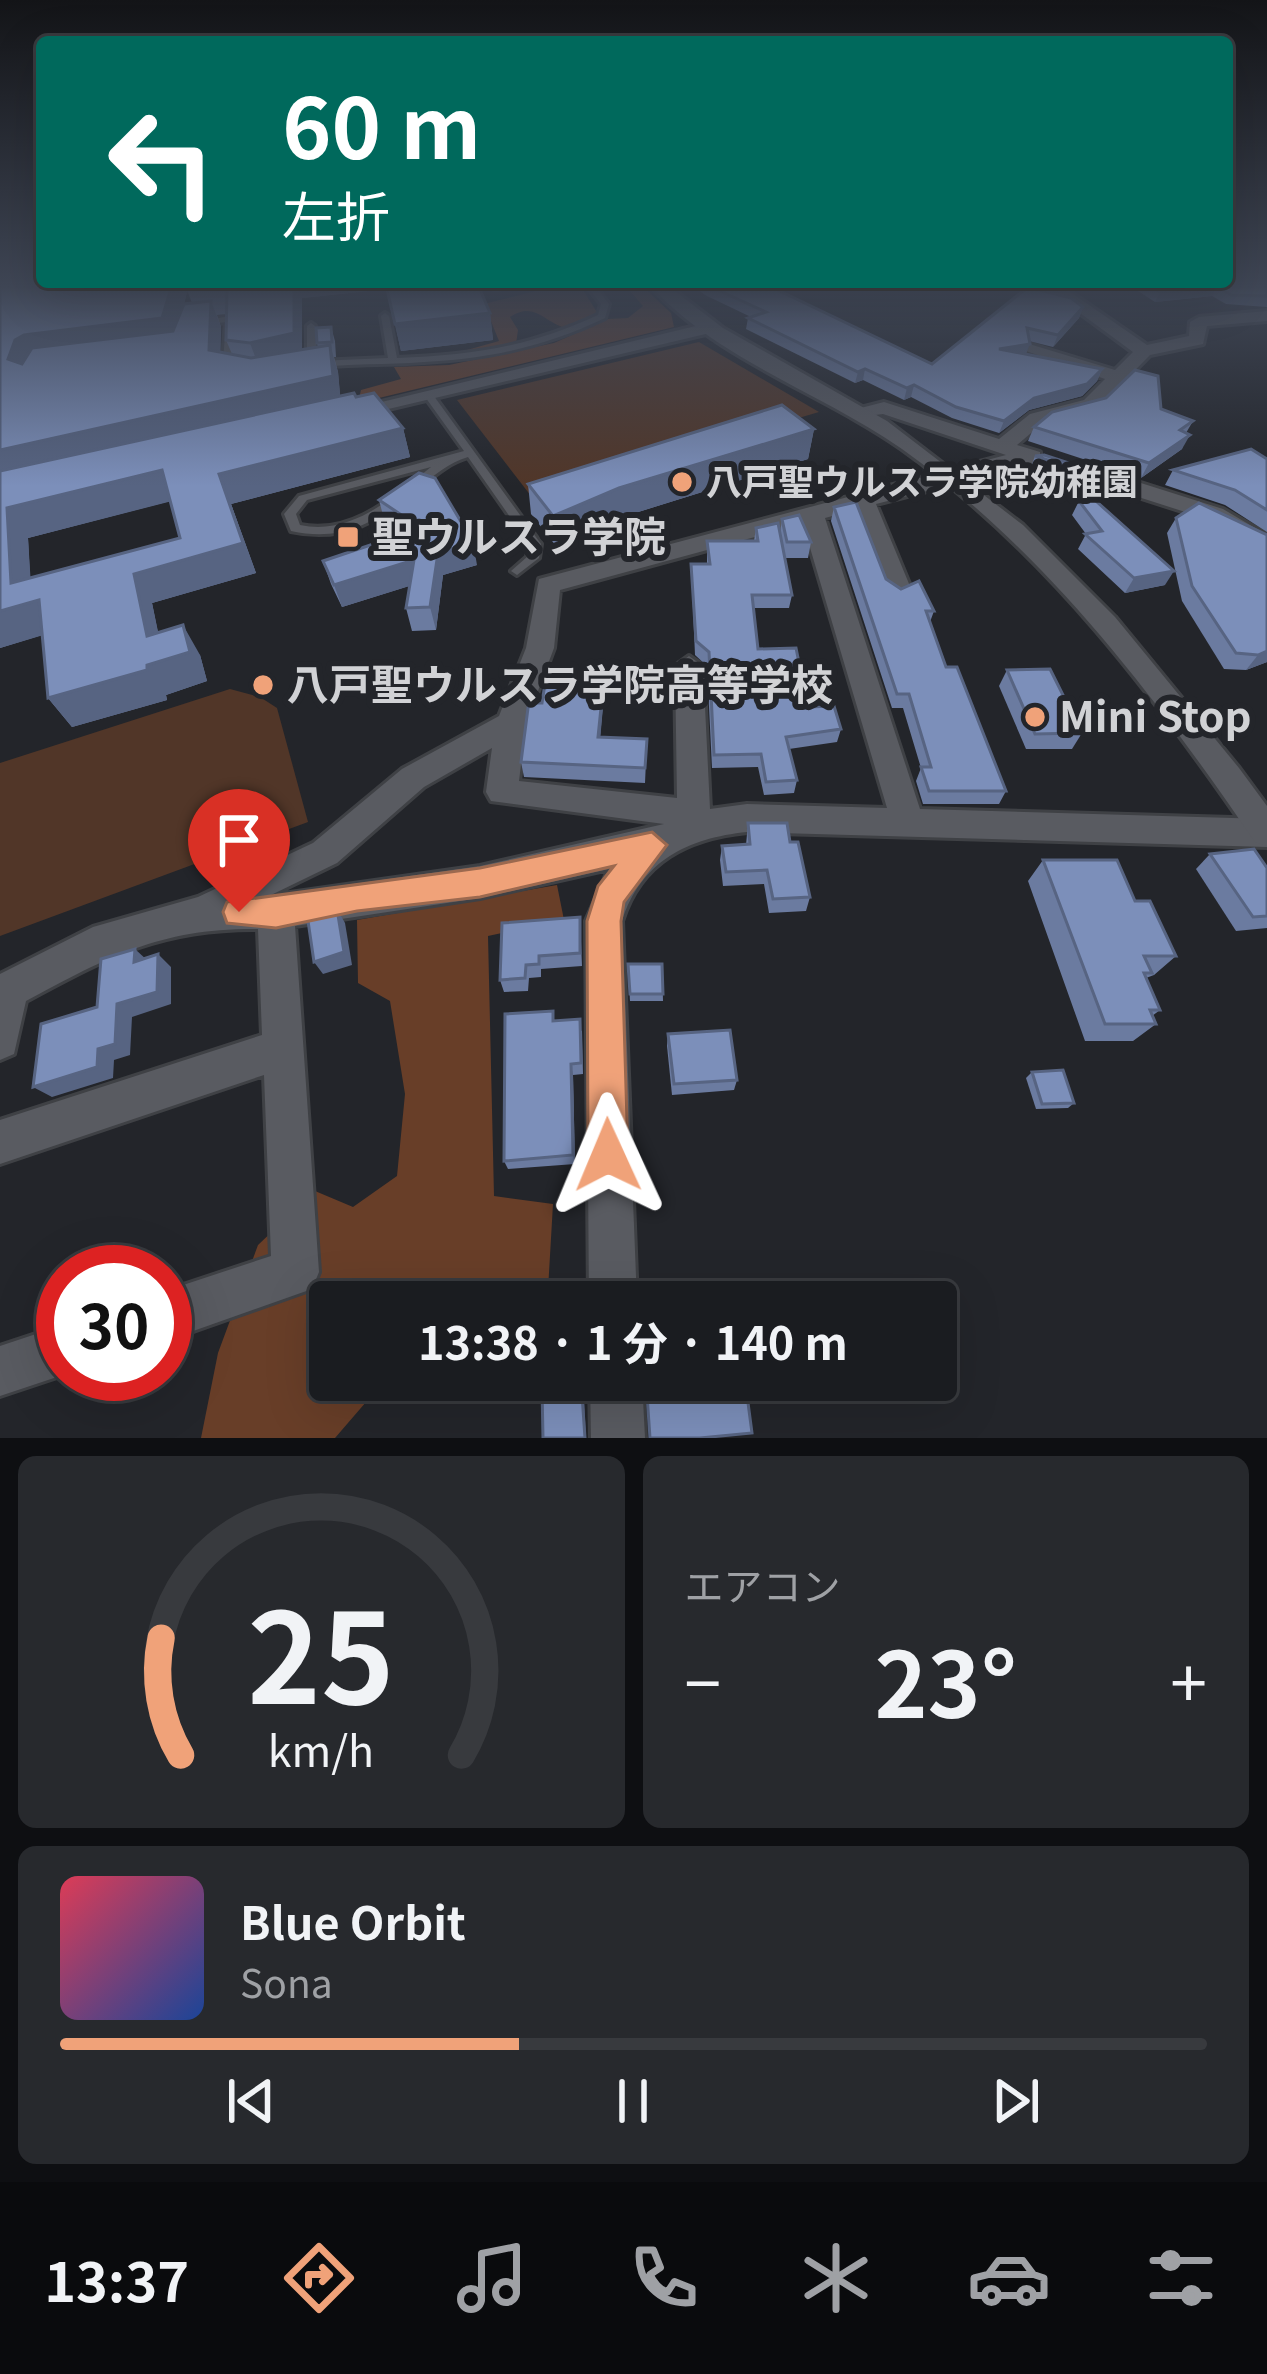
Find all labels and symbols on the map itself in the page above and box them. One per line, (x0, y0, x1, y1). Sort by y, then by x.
place label: 八戸聖ウルスラ学院幼稚園 (706, 453, 1138, 505)
marker: 八戸聖ウルスラ学院幼稚園 (669, 469, 695, 495)
place label: 聖ウルスラ学院 (372, 503, 666, 564)
marker: 聖ウルスラ学院 (335, 524, 361, 550)
place label: 八戸聖ウルスラ学院高等学校 (287, 651, 833, 712)
marker: 八戸聖ウルスラ学院高等学校 (250, 672, 276, 698)
place label: Mini Stop (1059, 683, 1251, 744)
marker: Mini Stop (1022, 704, 1048, 730)
pin (188, 789, 290, 912)
position arrow (545, 1092, 671, 1218)
speed limit sign: 30 (36, 1245, 192, 1401)

